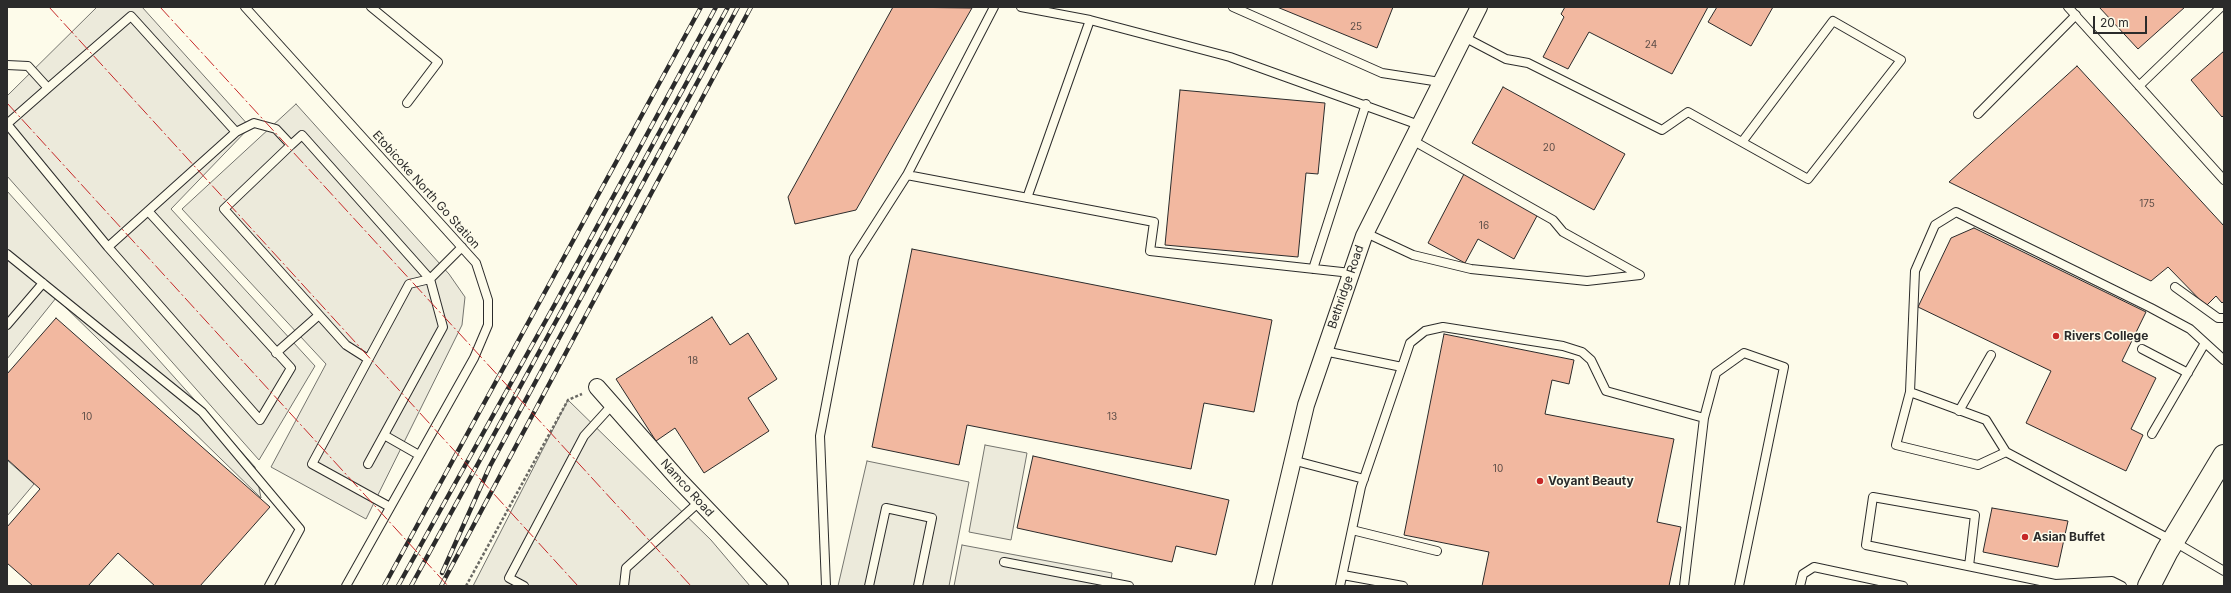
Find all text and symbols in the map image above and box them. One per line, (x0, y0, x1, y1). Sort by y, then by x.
scale bar (2095, 8, 2149, 34)
text: 20 m (2100, 15, 2129, 30)
house number: 25 (1350, 21, 1362, 33)
house number: 24 (1645, 39, 1657, 51)
street label: Etobicoke North Go Station (369, 128, 483, 252)
house number: 20 (1543, 142, 1555, 154)
house number: 175 (2139, 198, 2155, 210)
house number: 16 (1479, 220, 1489, 232)
street label: Bethridge Road (1325, 243, 1367, 331)
place label: Rivers College (2064, 329, 2148, 343)
marker: Rivers College (2051, 331, 2061, 341)
house number: 18 (688, 355, 698, 367)
house number: 10 (82, 411, 92, 423)
house number: 13 (1107, 411, 1117, 423)
street label: Namco Road (657, 456, 717, 520)
house number: 10 (1493, 463, 1503, 475)
place label: Voyant Beauty (1548, 474, 1634, 488)
marker: Voyant Beauty (1535, 476, 1545, 486)
place label: Asian Buffet (2033, 530, 2105, 544)
marker: Asian Buffet (2020, 532, 2030, 542)

